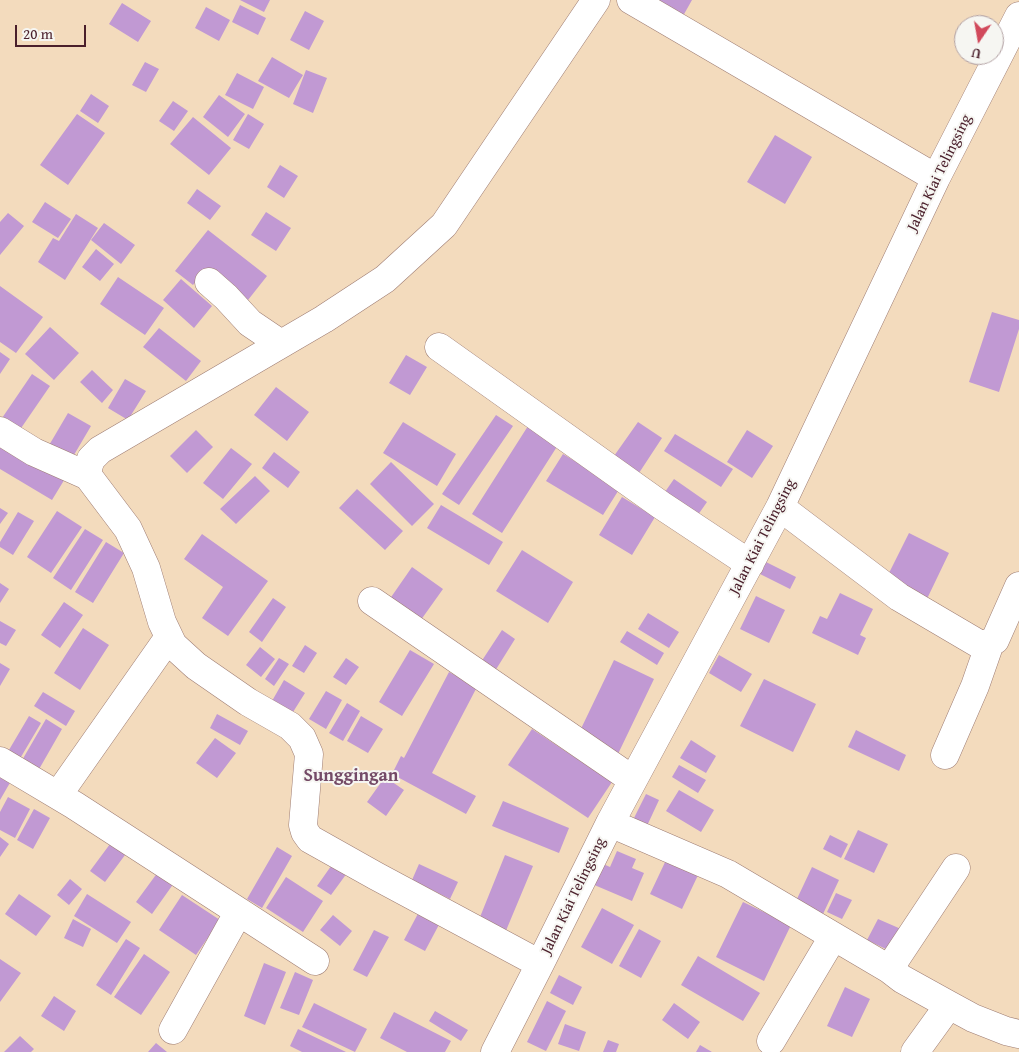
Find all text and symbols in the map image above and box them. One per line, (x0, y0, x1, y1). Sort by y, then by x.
scale bar (18, 15, 89, 47)
north arrow (954, 15, 1004, 65)
text: 20 m (23, 23, 53, 44)
text: U (969, 43, 983, 64)
street label: Jalan Kiai Telingsing (904, 112, 976, 234)
street label: Jalan Kiai Telingsing (726, 476, 800, 598)
district label: Sunggingan (304, 765, 398, 787)
street label: Jalan Kiai Telingsing (538, 835, 610, 957)

